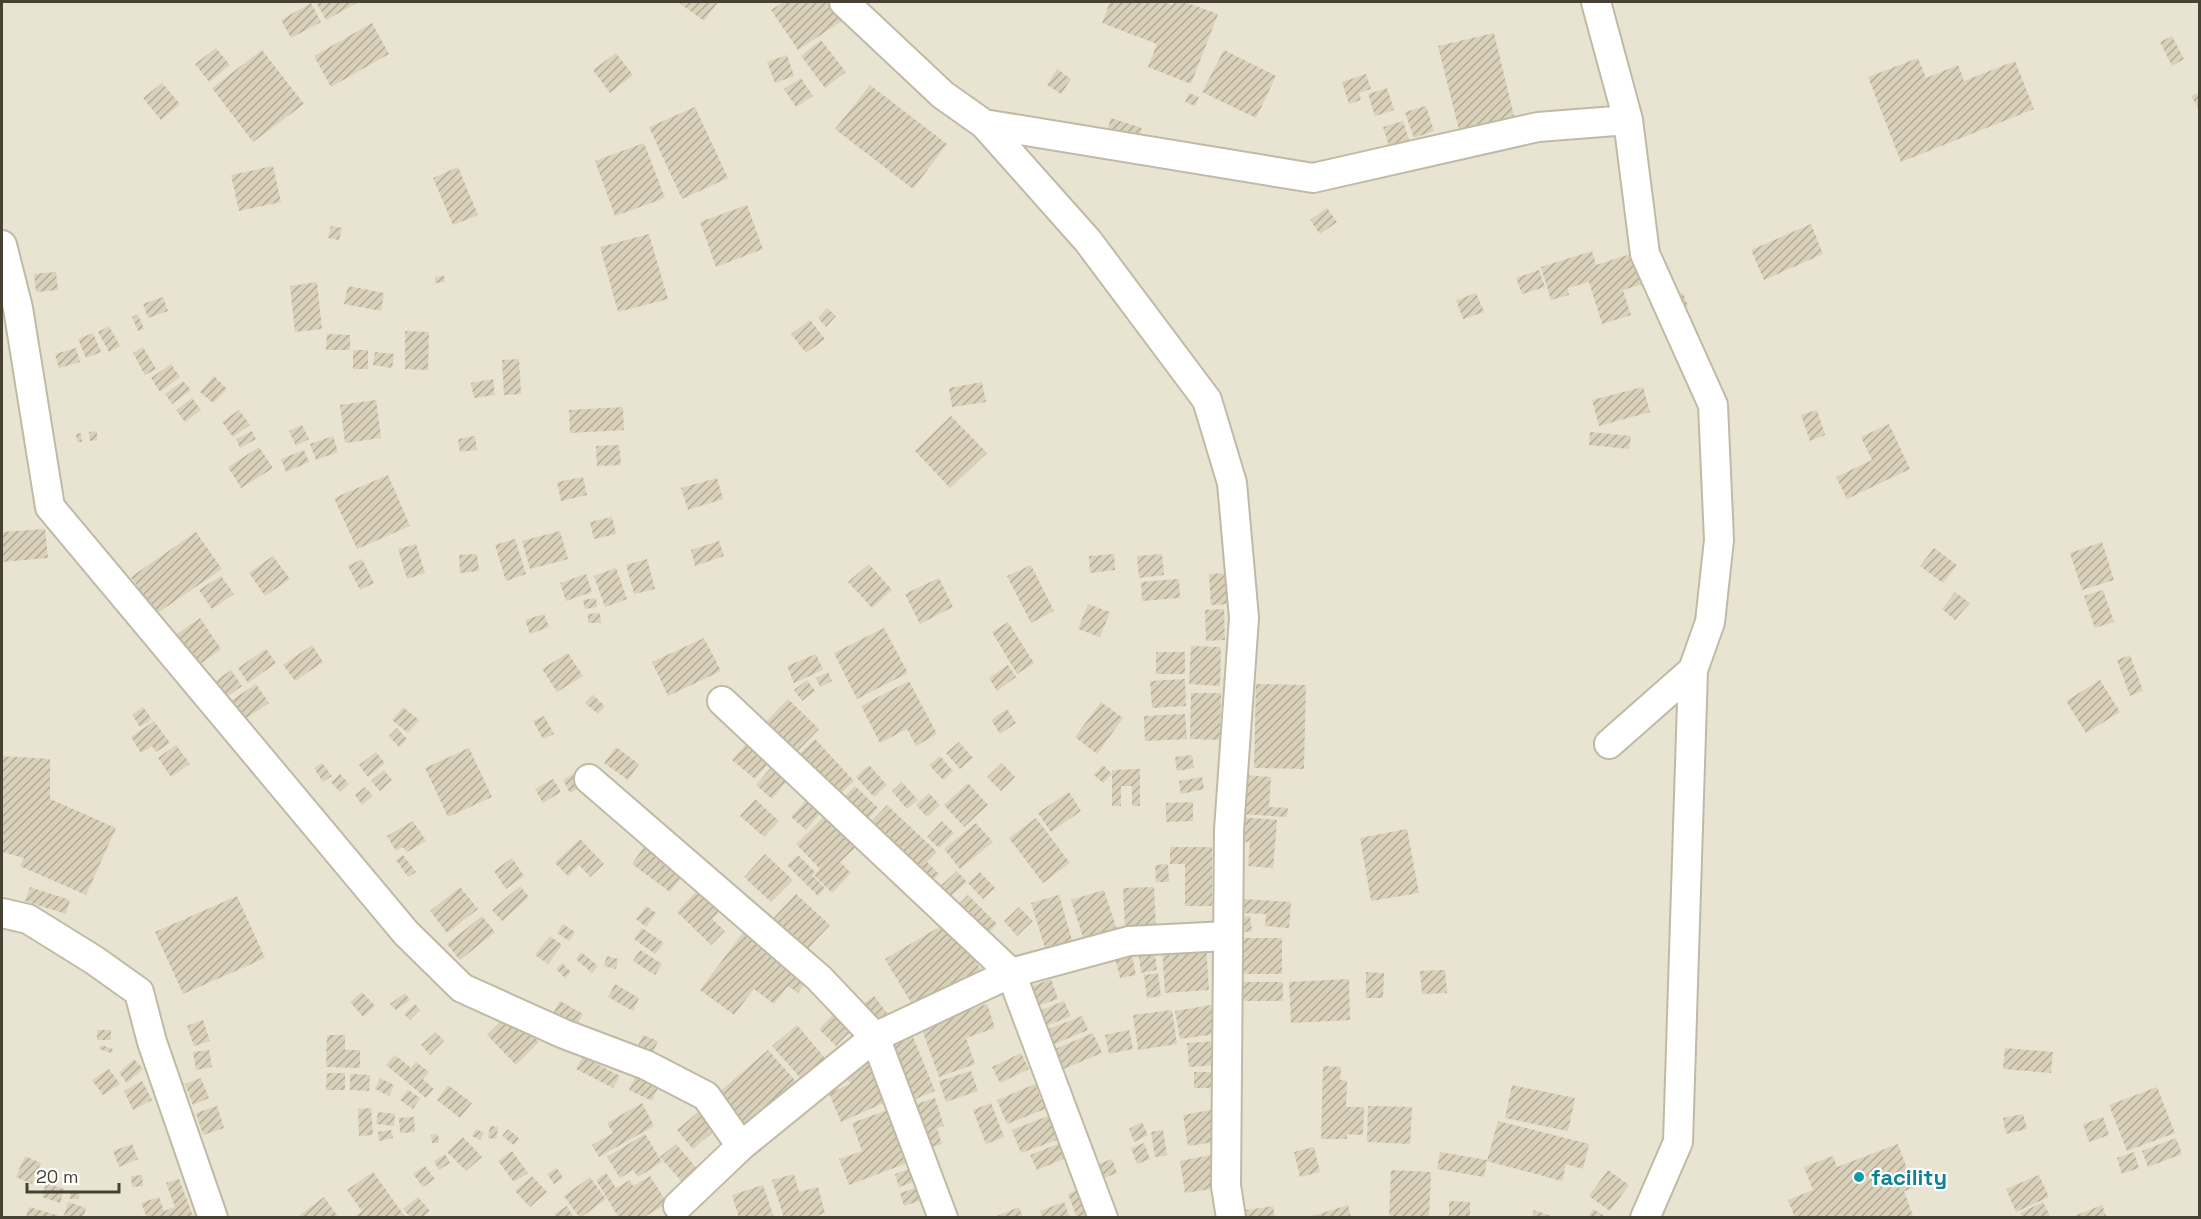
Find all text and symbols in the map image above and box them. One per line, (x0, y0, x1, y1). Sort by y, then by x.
scale bar (27, 1156, 118, 1194)
place label: facility (1871, 1163, 1947, 1191)
text: 20 m (36, 1165, 79, 1188)
marker: facility (1852, 1170, 1866, 1184)

